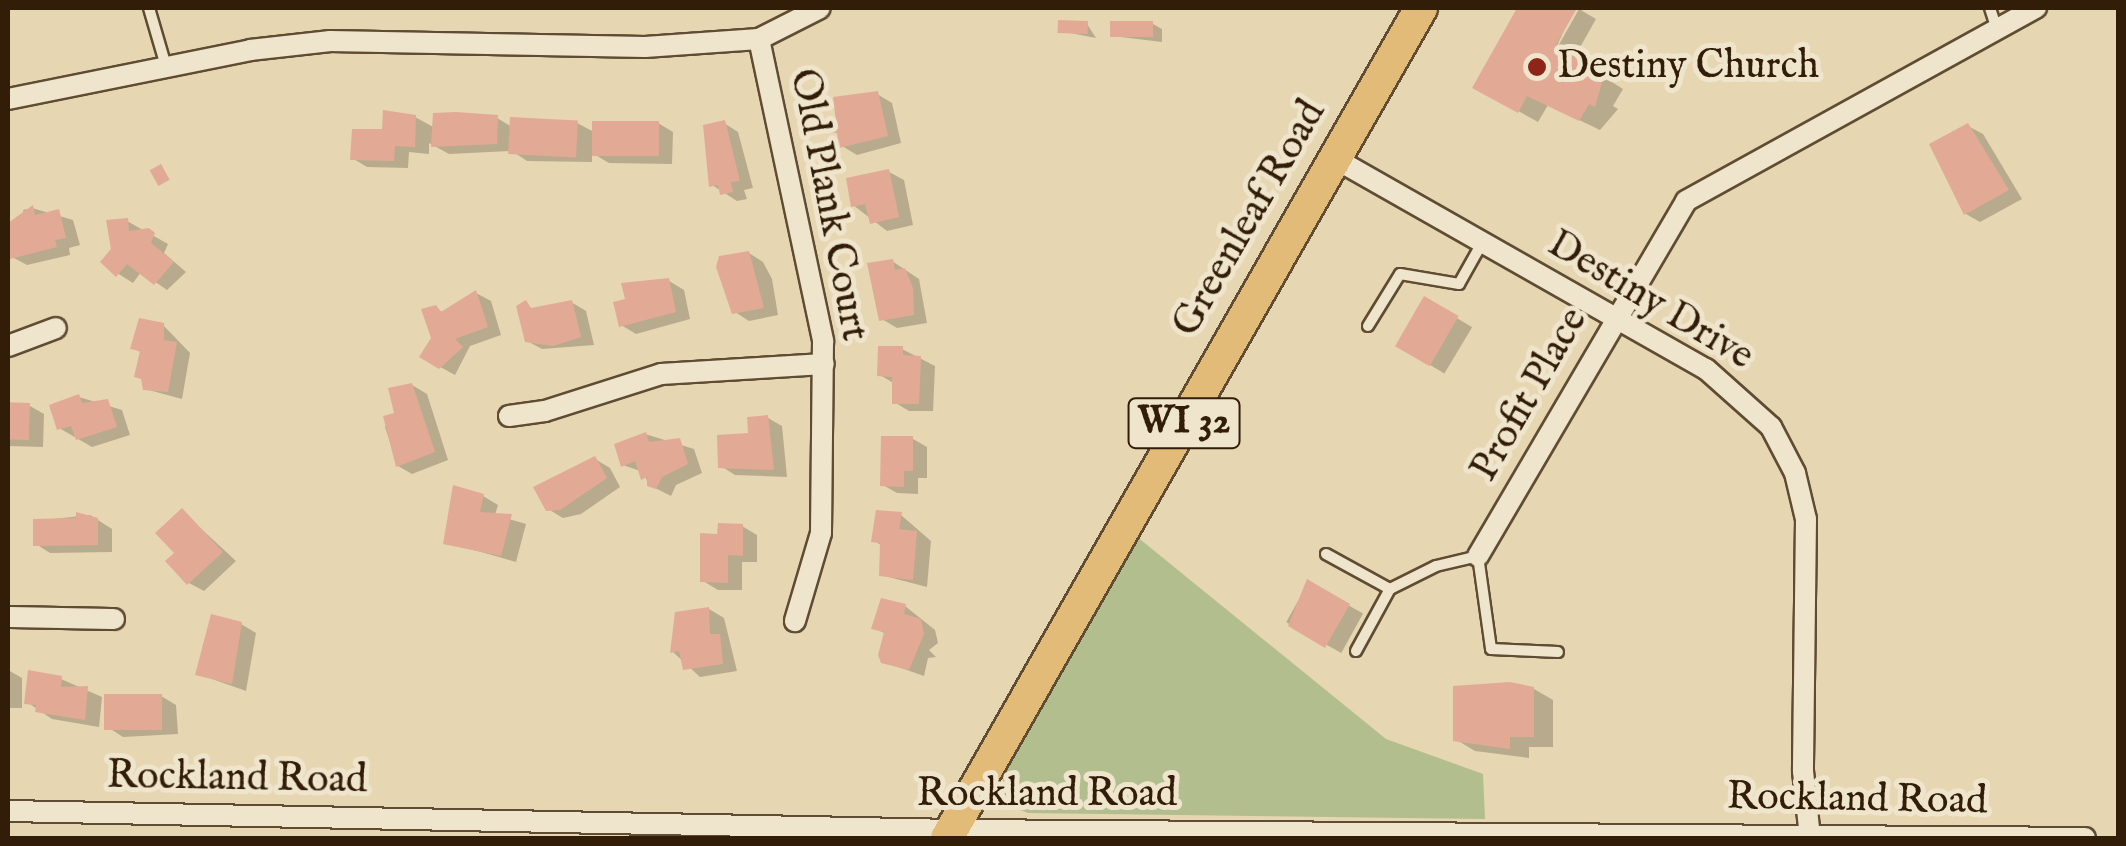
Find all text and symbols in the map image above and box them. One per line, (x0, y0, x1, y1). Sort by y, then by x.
place label: Destiny Church (1557, 43, 1819, 91)
marker: Destiny Church (1526, 56, 1548, 78)
street label: Old Plank Court (778, 65, 878, 345)
street label: Greenleaf Road (1163, 92, 1337, 346)
street label: Destiny Drive (1538, 221, 1762, 381)
street label: Profit Place (1461, 300, 1599, 490)
road number: WI 32 (1126, 390, 1242, 456)
street label: Rockland Road (106, 753, 368, 805)
street label: Rockland Road (917, 771, 1177, 819)
street label: Rockland Road (1726, 774, 1988, 826)

